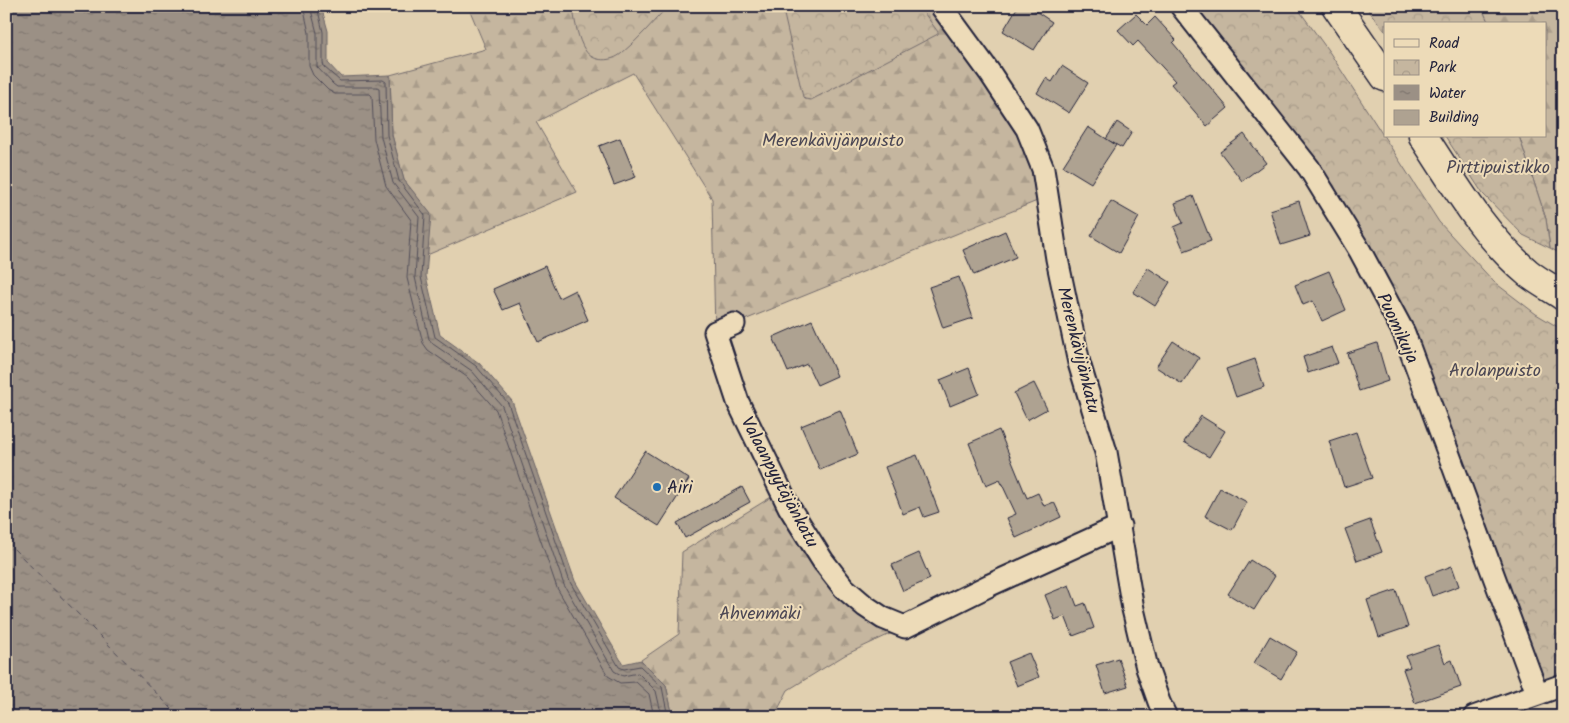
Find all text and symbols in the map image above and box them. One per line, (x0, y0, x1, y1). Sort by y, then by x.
legend (1384, 22, 1546, 138)
text: Road (1429, 32, 1460, 56)
text: Park (1429, 56, 1457, 80)
text: Water (1429, 82, 1466, 106)
text: Building (1429, 106, 1479, 130)
park label: Merenkävijänpuisto (762, 127, 904, 156)
park label: Pirttipuistikko (1446, 154, 1550, 183)
street label: Merenkävijänkatu (1048, 284, 1107, 417)
street label: Puomikuja (1368, 288, 1426, 369)
park label: Arolanpuisto (1449, 357, 1541, 386)
street label: Valaanpyytäjänkatu (732, 412, 826, 554)
place label: Airi (667, 474, 693, 503)
marker: Airi (651, 481, 663, 493)
park label: Ahvenmäki (719, 600, 801, 629)

